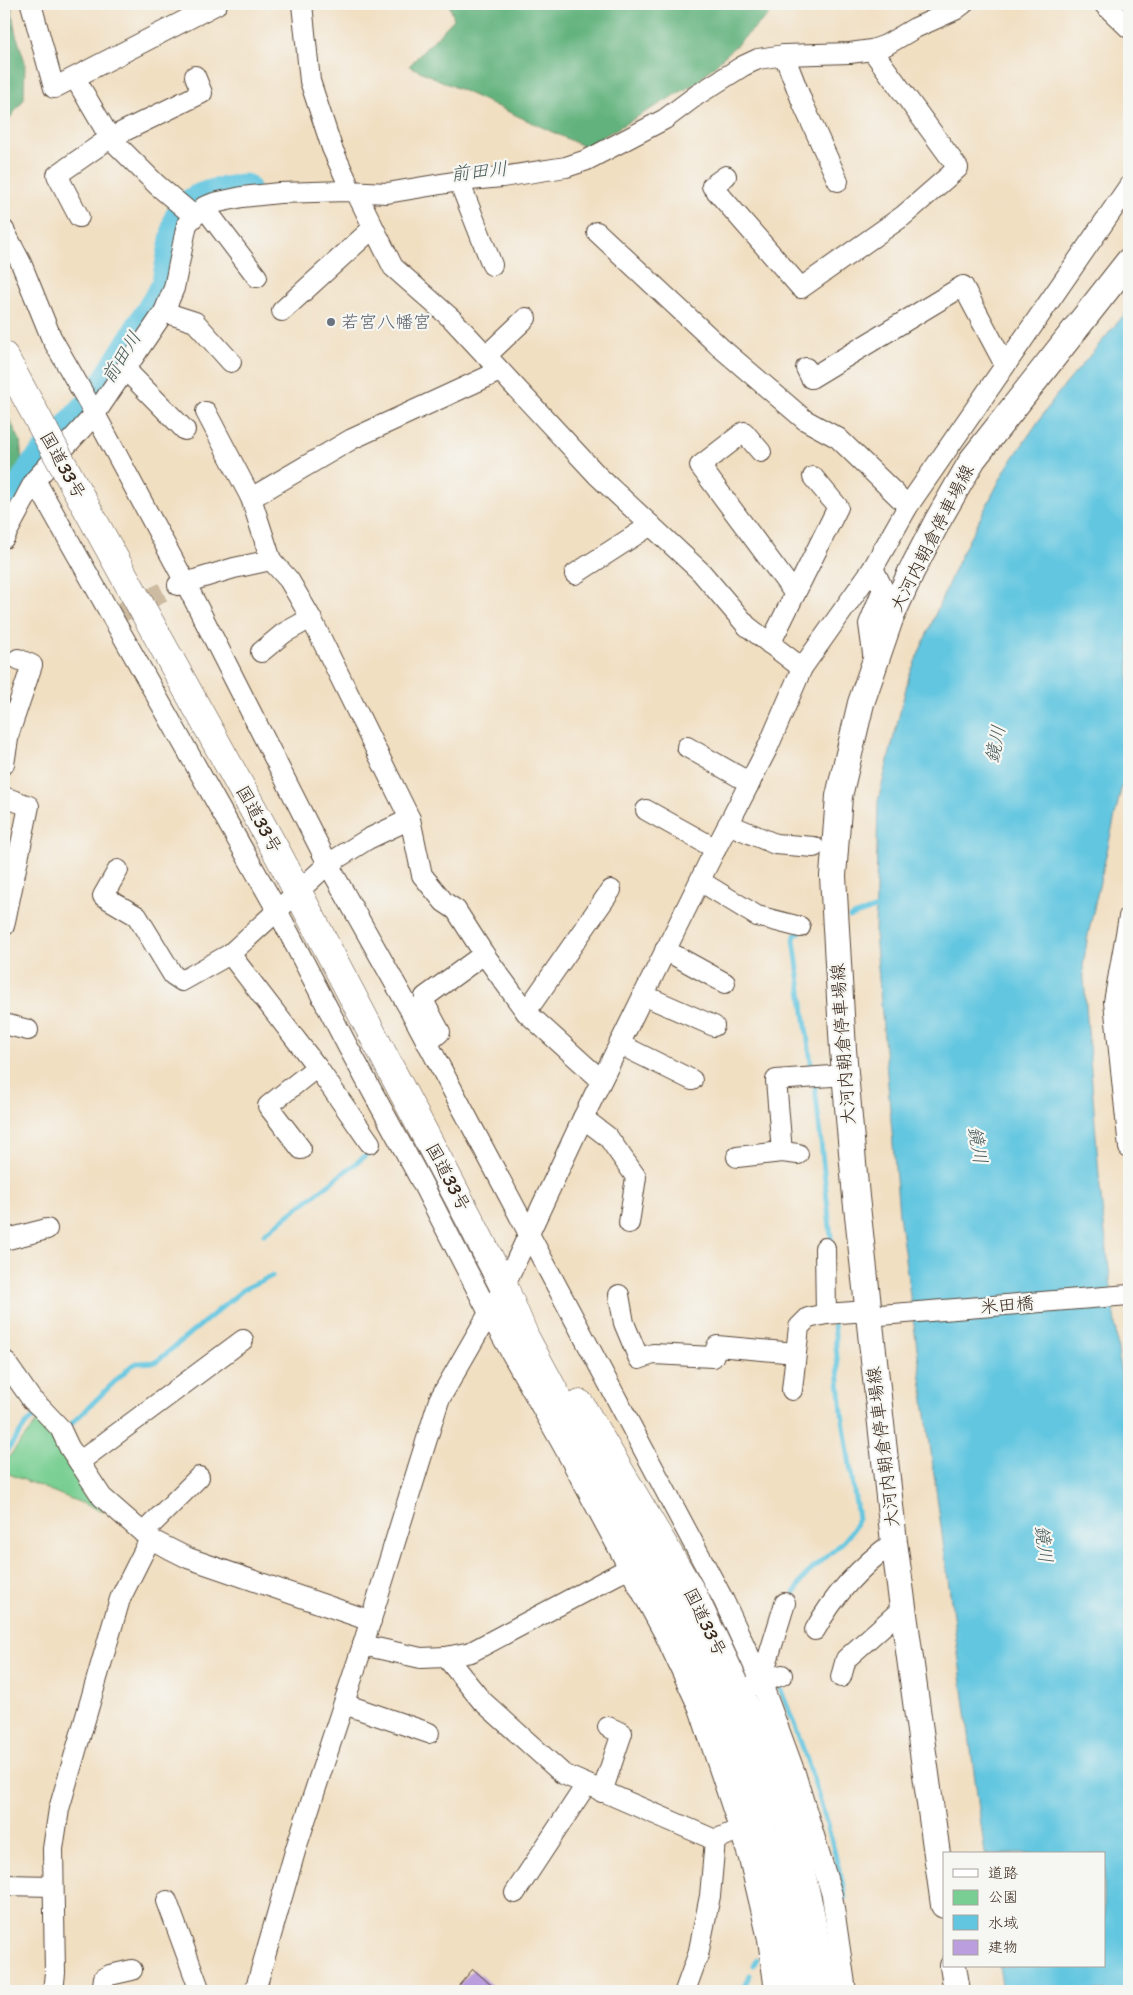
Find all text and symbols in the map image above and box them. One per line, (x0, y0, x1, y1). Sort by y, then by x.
water label: 前田川 (449, 152, 509, 190)
place label: 若宮八幡宮 (341, 306, 431, 338)
marker: 若宮八幡宮 (325, 316, 337, 328)
water label: 前田川 (92, 324, 150, 390)
street label: 国道33号 (31, 425, 95, 505)
street label: 大河内朝倉停車場線 (881, 459, 983, 617)
water label: 鏡川 (975, 722, 1015, 766)
street label: 国道33号 (227, 779, 291, 859)
street label: 大河内朝倉停車場線 (821, 962, 865, 1126)
water label: 鏡川 (958, 1123, 998, 1167)
street label: 国道33号 (417, 1137, 479, 1217)
street label: 米田橋 (979, 1287, 1035, 1323)
street label: 大河内朝倉停車場線 (857, 1365, 909, 1529)
water label: 鏡川 (1025, 1523, 1063, 1565)
street label: 国道33号 (674, 1582, 736, 1662)
legend (943, 1852, 1106, 1968)
text: 道路 (988, 1860, 1018, 1886)
text: 公園 (988, 1884, 1018, 1910)
text: 水域 (988, 1910, 1018, 1936)
text: 建物 (988, 1934, 1018, 1960)

